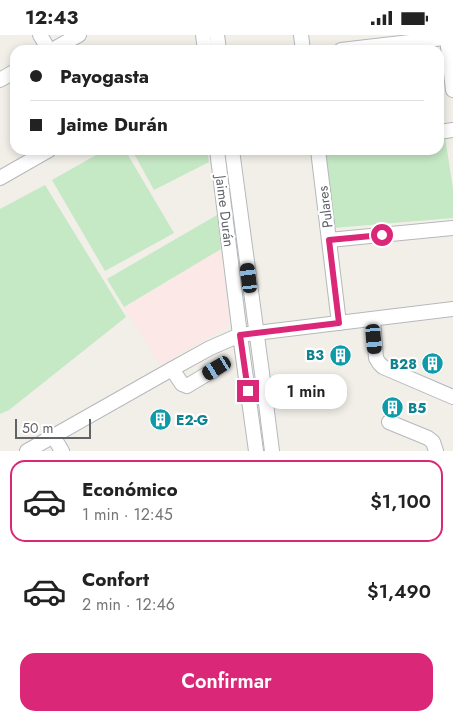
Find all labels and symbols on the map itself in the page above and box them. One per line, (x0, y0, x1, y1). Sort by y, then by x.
street label: Jaime Durán (210, 172, 239, 248)
street label: Pulares (312, 185, 337, 229)
route start (371, 224, 393, 246)
car (239, 262, 258, 294)
car (365, 323, 382, 355)
building icon: B3 (328, 343, 352, 367)
place label: B3 (306, 345, 324, 365)
building icon: B28 (421, 352, 445, 376)
car (200, 354, 233, 382)
place label: B28 (390, 354, 417, 374)
callout: 1 min (266, 373, 348, 409)
route end (237, 380, 259, 402)
building icon: B5 (380, 396, 404, 420)
place label: B5 (408, 398, 426, 418)
building icon: E2-G (148, 408, 172, 432)
place label: E2-G (176, 410, 208, 430)
scale bar (15, 416, 91, 439)

